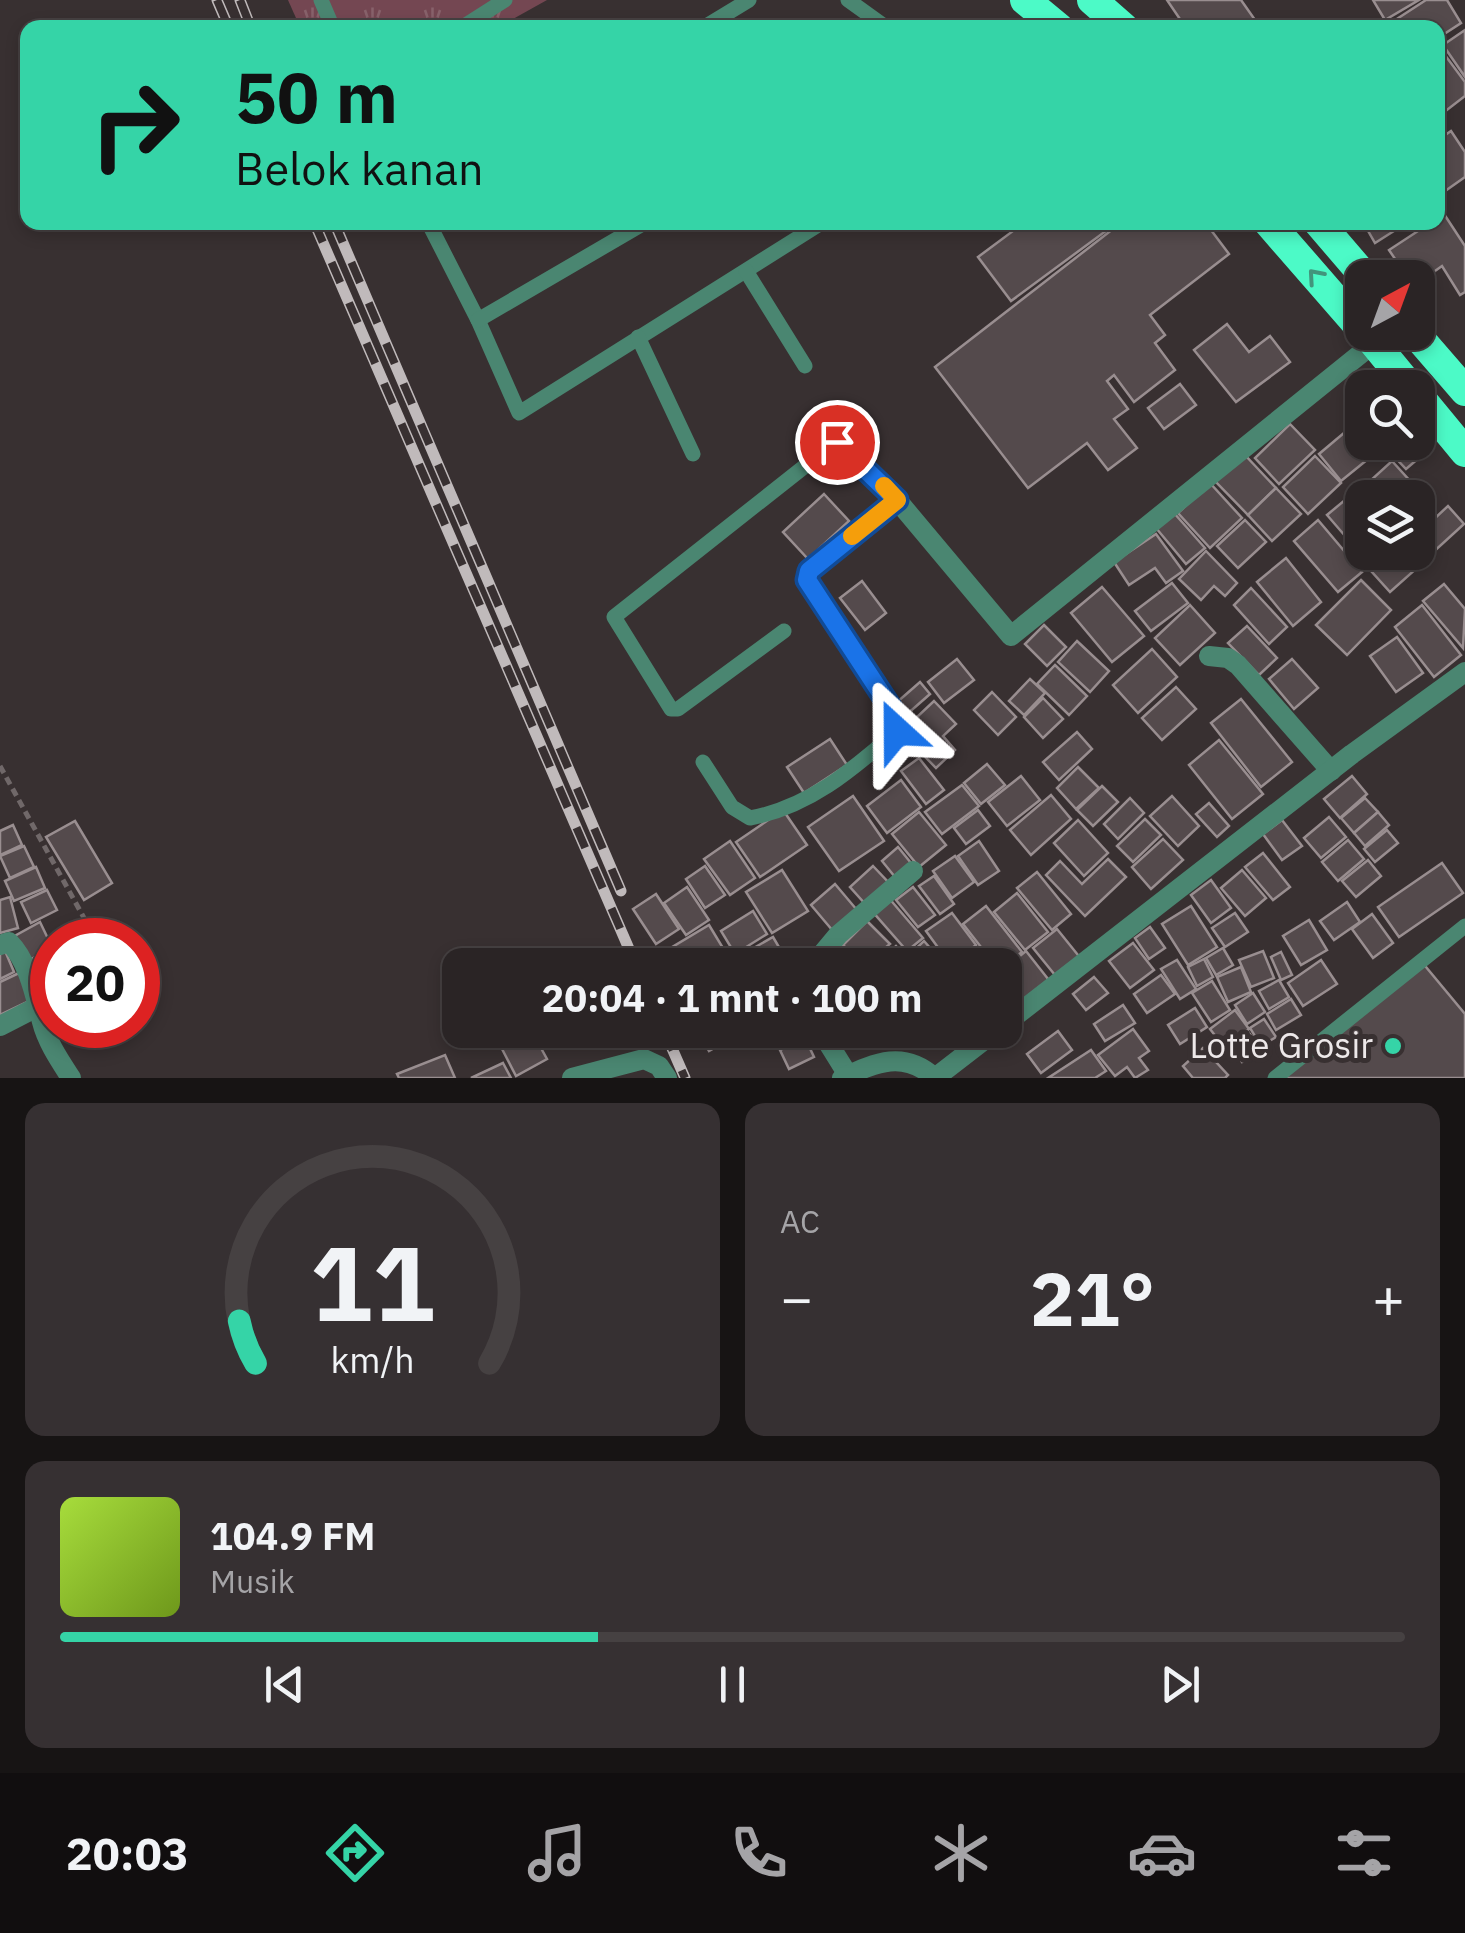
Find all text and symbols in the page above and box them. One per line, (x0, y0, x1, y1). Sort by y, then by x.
text: 50 m (235, 51, 398, 142)
icon: right (70, 60, 200, 190)
text: Belok kanan (235, 139, 484, 197)
north arrow (1345, 260, 1435, 350)
map controls (1345, 260, 1435, 570)
one-way arrow (1309, 269, 1327, 288)
button: search (1345, 370, 1435, 460)
pin (795, 400, 880, 485)
icon: arrive (810, 415, 865, 470)
button: layers (1345, 480, 1435, 570)
position arrow (845, 679, 949, 783)
speed limit sign: 20 (30, 918, 160, 1048)
text: 20:04 · 1 mnt · 100 m (541, 973, 923, 1022)
place label: Lotte Grosir (1189, 1022, 1373, 1068)
marker: Lotte Grosir (1382, 1035, 1404, 1057)
text: AC (780, 1200, 820, 1242)
text: 11 (310, 1214, 435, 1350)
text: 21° (1030, 1249, 1155, 1347)
text: − (780, 1262, 813, 1333)
text: + (1372, 1262, 1405, 1333)
text: km/h (330, 1336, 415, 1383)
text: 104.9 FM (210, 1511, 375, 1560)
text: Musik (210, 1560, 295, 1602)
icon: previous (257, 1657, 312, 1712)
icon: pause (705, 1657, 760, 1712)
icon: next (1153, 1657, 1208, 1712)
icon: directions (320, 1818, 390, 1888)
icon: music (522, 1818, 592, 1888)
icon: phone (724, 1818, 794, 1888)
icon: climate (926, 1818, 996, 1888)
icon: car (1127, 1818, 1197, 1888)
icon: filters (1329, 1818, 1399, 1888)
text: 20:03 (66, 1824, 189, 1882)

